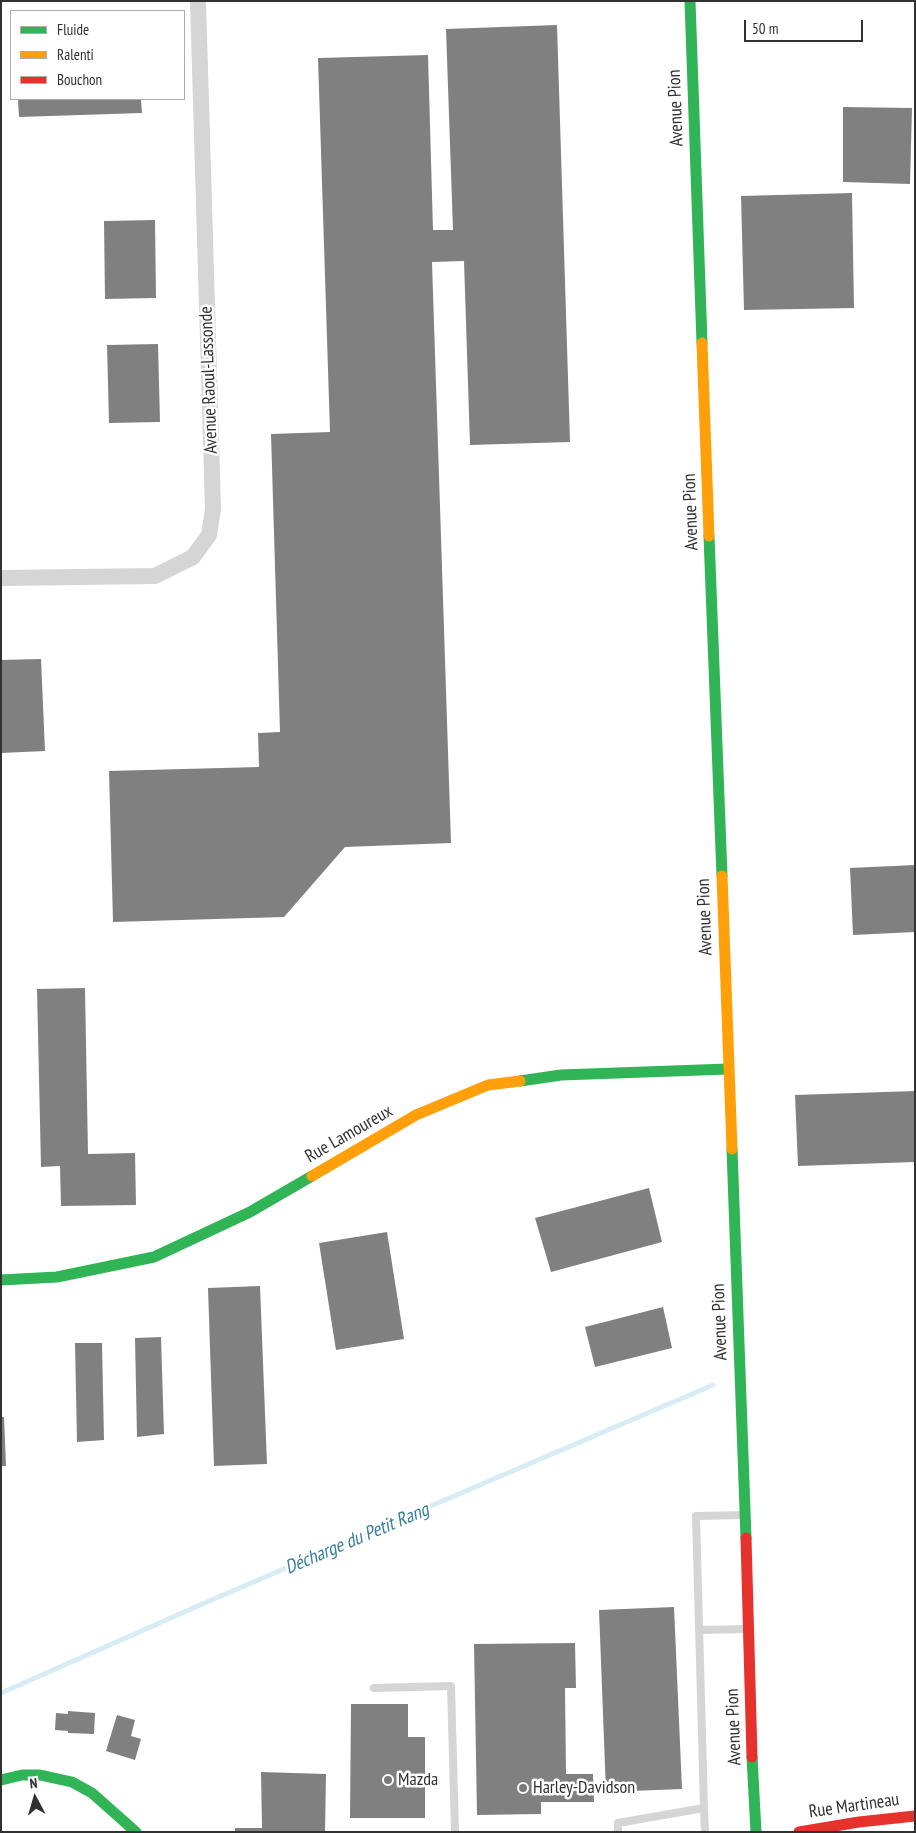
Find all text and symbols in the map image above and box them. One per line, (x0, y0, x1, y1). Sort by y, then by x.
legend (10, 10, 185, 100)
scale bar (746, 10, 865, 42)
text: 50 m (752, 19, 778, 38)
text: Fluide (57, 20, 89, 39)
text: Ralenti (57, 45, 94, 64)
street label: Avenue Pion (664, 69, 688, 147)
text: Bouchon (57, 70, 102, 89)
street label: Avenue Raoul-Lassonde (196, 306, 222, 454)
street label: Avenue Pion (679, 473, 703, 551)
street label: Avenue Pion (693, 878, 717, 956)
street label: Rue Lamoureux (302, 1100, 396, 1168)
street label: Avenue Pion (708, 1283, 732, 1361)
water label: Décharge du Petit Rang (282, 1498, 432, 1580)
street label: Avenue Pion (722, 1688, 746, 1766)
place label: Mazda (398, 1769, 438, 1791)
north arrow (10, 1773, 60, 1823)
text: N (29, 1774, 38, 1792)
marker: Mazda (382, 1774, 394, 1786)
place label: Harley-Davidson (533, 1777, 635, 1799)
marker: Harley-Davidson (517, 1782, 529, 1794)
street label: Rue Martineau (807, 1789, 901, 1823)

